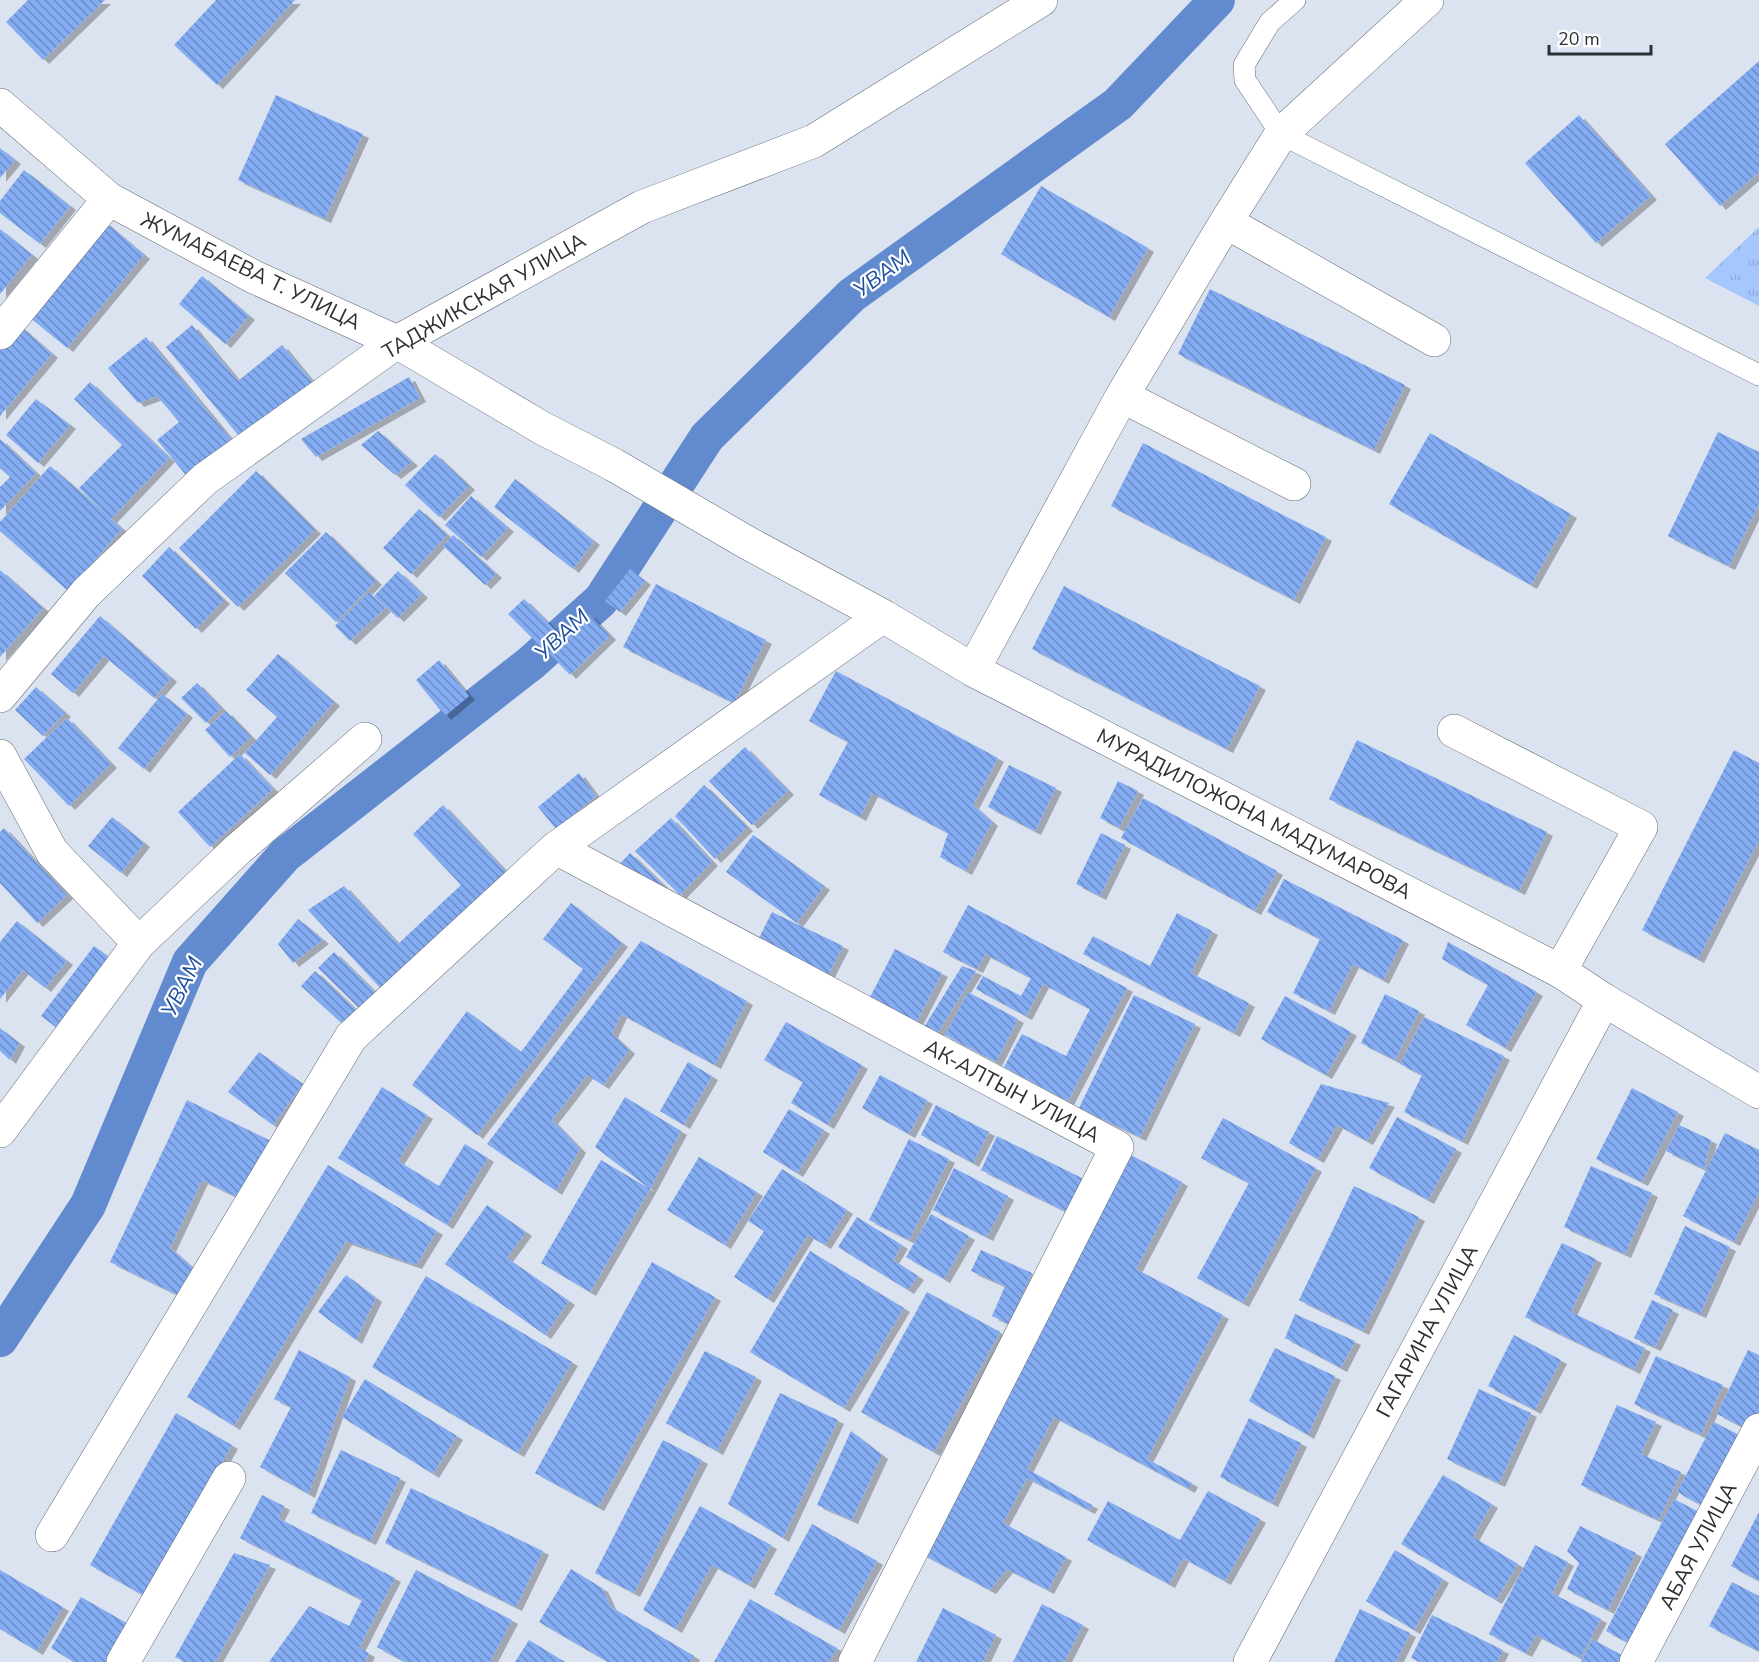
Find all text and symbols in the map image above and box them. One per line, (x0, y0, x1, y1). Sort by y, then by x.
scale bar (1549, 18, 1651, 56)
text: 20 m (1558, 27, 1600, 51)
street label: ЖУМАБАЕВА Т. УЛИЦА (136, 206, 366, 336)
street label: ТАДЖИКСКАЯ УЛИЦА (377, 226, 591, 366)
water label: УВАМ (847, 243, 917, 305)
water label: УВАМ (528, 602, 596, 667)
street label: МУРАДИЛОЖОНА МАДУМАРОВА (1092, 722, 1416, 906)
water label: УВАМ (154, 952, 210, 1022)
street label: АК-АЛТЫН УЛИЦА (919, 1033, 1105, 1149)
street label: ГАГАРИНА УЛИЦА (1370, 1240, 1484, 1422)
street label: АБАЯ УЛИЦА (1653, 1477, 1743, 1615)

